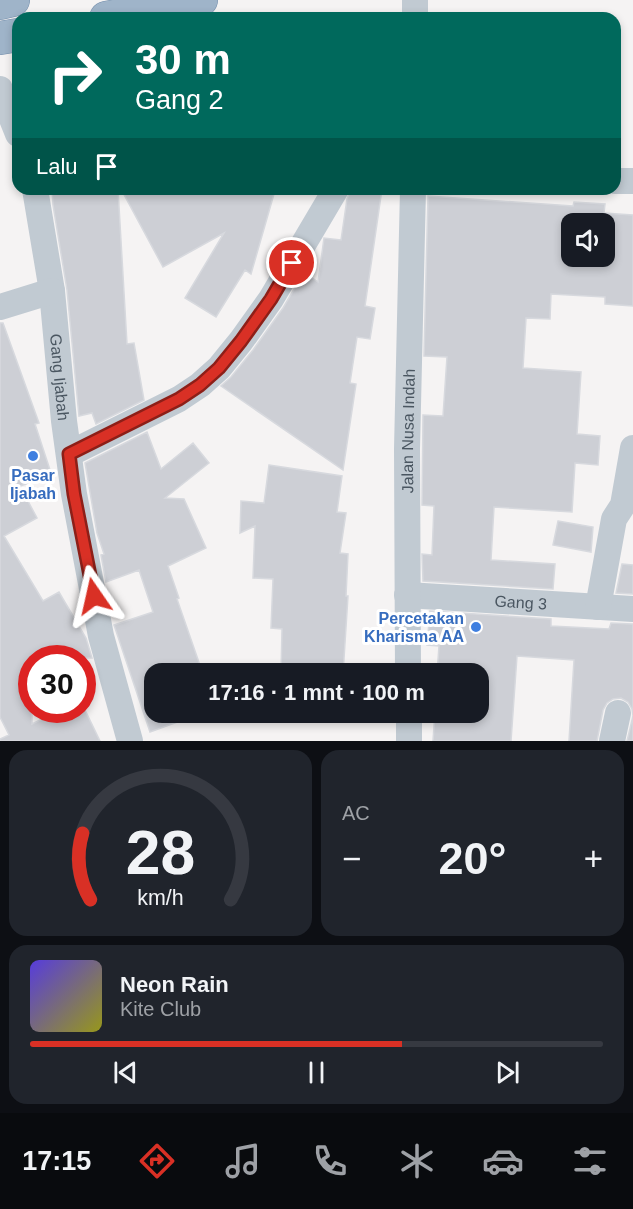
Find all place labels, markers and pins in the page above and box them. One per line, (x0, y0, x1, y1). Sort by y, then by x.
pin (266, 237, 317, 288)
marker: Pasar Ijabah (26, 449, 40, 463)
place label: Pasar Ijabah (10, 467, 56, 502)
place label: Percetakan Kharisma AA (364, 610, 464, 645)
marker: Percetakan Kharisma AA (469, 620, 483, 634)

